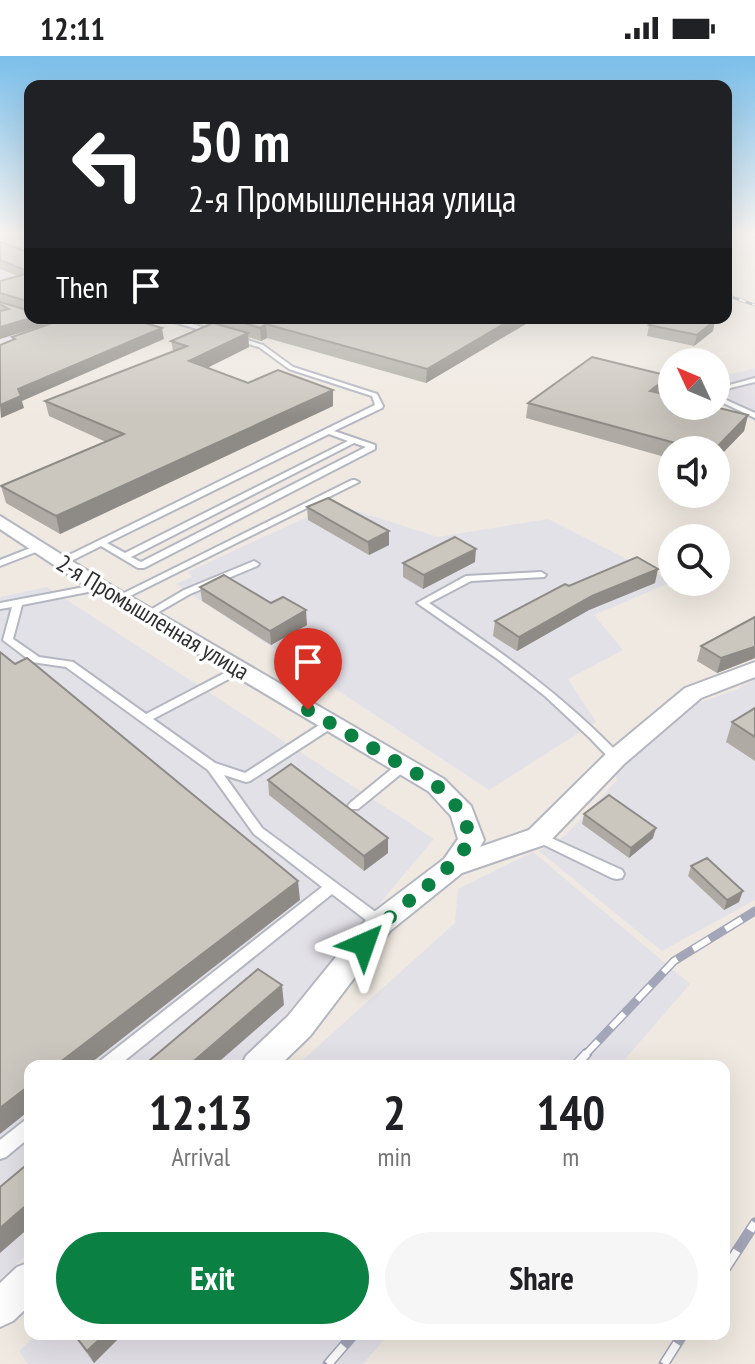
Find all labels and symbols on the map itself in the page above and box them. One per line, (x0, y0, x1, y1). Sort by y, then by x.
north arrow (658, 348, 730, 420)
street label: 2-я Промышленная улица (51, 547, 255, 687)
pin (274, 628, 342, 710)
position arrow (322, 902, 406, 986)

